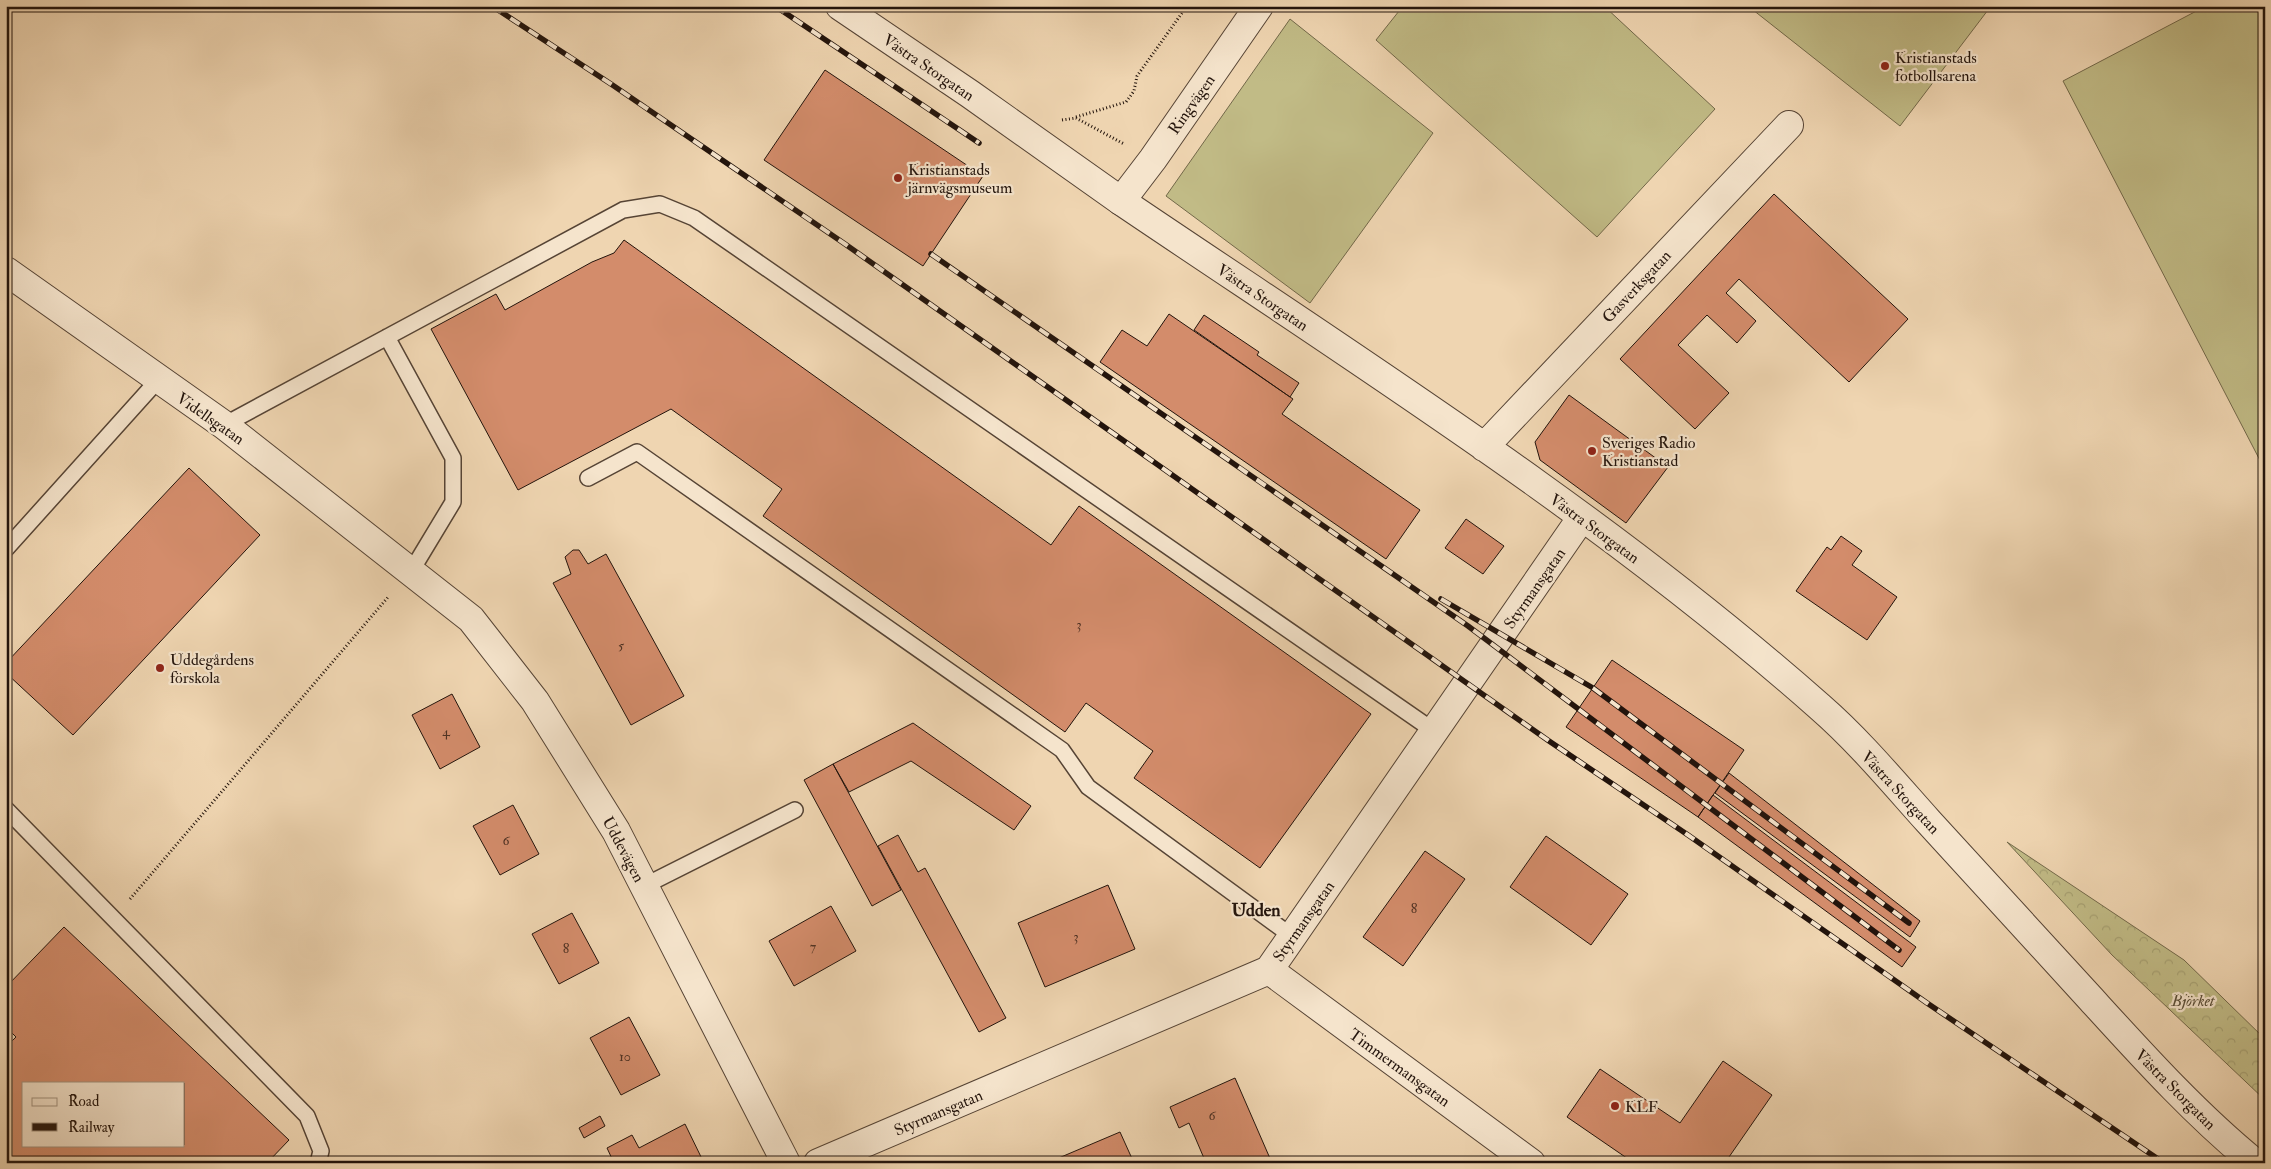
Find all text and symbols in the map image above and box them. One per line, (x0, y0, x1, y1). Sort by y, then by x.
street label: Västra Storgatan (879, 30, 978, 106)
place label: Kristianstads fotbollsarena (1895, 48, 1977, 86)
marker: Kristianstads fotbollsarena (1879, 60, 1891, 72)
street label: Ringvägen (1164, 71, 1220, 138)
place label: Kristianstads järnvägsmuseum (905, 160, 1013, 198)
marker: Kristianstads järnvägsmuseum (892, 172, 904, 184)
street label: Gasverksgatan (1598, 246, 1676, 327)
street label: Västra Storgatan (1213, 260, 1312, 336)
street label: Videllsgatan (173, 388, 248, 449)
place label: Sveriges Radio Kristianstad (1602, 433, 1696, 471)
marker: Sveriges Radio Kristianstad (1586, 445, 1598, 457)
street label: Västra Storgatan (1546, 490, 1643, 568)
street label: Styrmansgatan (1500, 544, 1570, 633)
house number: 3 (1076, 616, 1082, 633)
house number: 5 (618, 637, 625, 654)
place label: Uddegårdens förskola (170, 650, 254, 688)
marker: Uddegårdens förskola (154, 662, 166, 674)
house number: 4 (442, 723, 451, 740)
street label: Västra Storgatan (1857, 747, 1944, 838)
street label: Uddevägen (597, 813, 649, 886)
house number: 6 (502, 832, 510, 849)
street label: Styrmansgatan (1269, 877, 1339, 966)
district label: Udden (1231, 899, 1281, 922)
house number: 8 (1411, 900, 1418, 917)
house number: 3 (1073, 928, 1079, 945)
house number: 7 (810, 938, 817, 955)
house number: 8 (563, 940, 570, 957)
park label: Björket (2171, 991, 2216, 1011)
street label: Timmermansgatan (1345, 1024, 1454, 1111)
street label: Västra Storgatan (2131, 1045, 2220, 1134)
house number: 10 (619, 1048, 631, 1065)
legend (22, 1082, 185, 1146)
street label: Styrmansgatan (891, 1085, 986, 1141)
text: Road (68, 1092, 100, 1111)
place label: KLF (1625, 1097, 1658, 1117)
marker: KLF (1609, 1100, 1621, 1112)
house number: 6 (1208, 1107, 1216, 1124)
text: Railway (68, 1118, 115, 1137)

